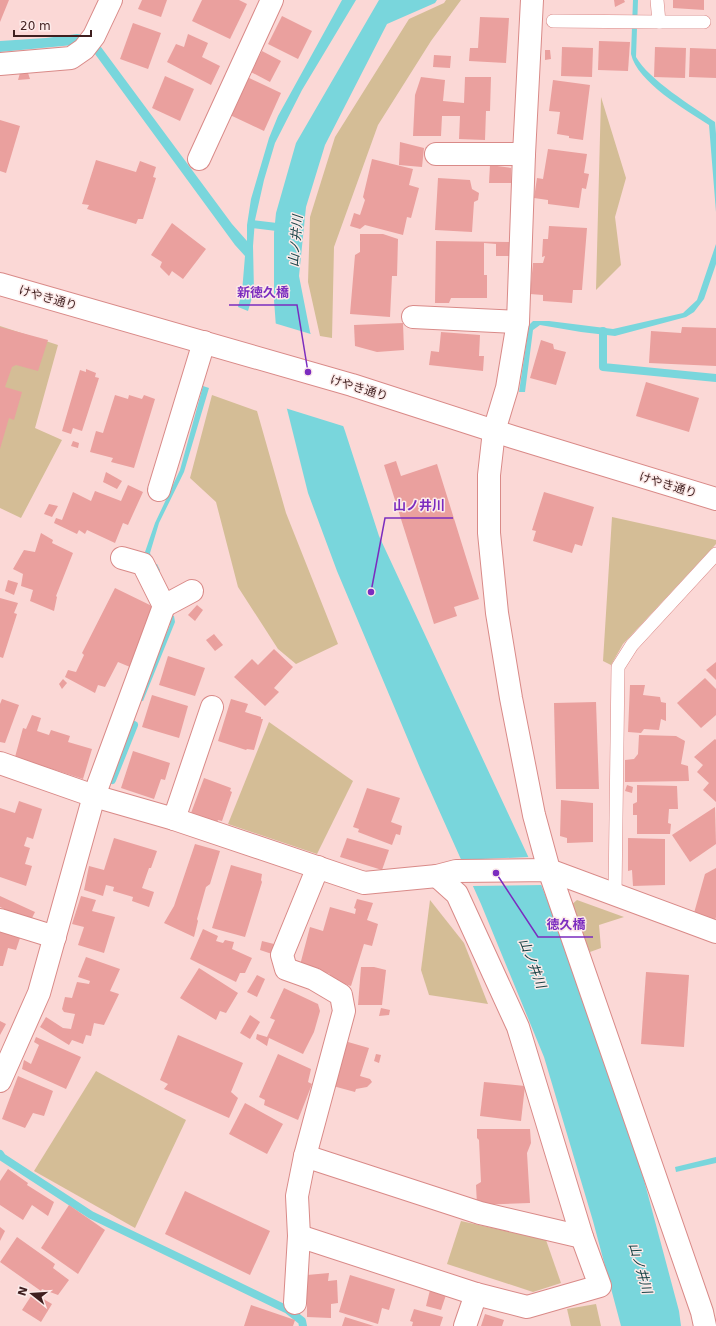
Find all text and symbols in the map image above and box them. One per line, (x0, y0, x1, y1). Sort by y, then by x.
scale bar (14, 12, 91, 38)
text: 20 m (20, 19, 51, 33)
water label: 山ノ井川 (286, 213, 305, 268)
callout: 新徳久橋 (229, 280, 297, 305)
street label: けやき通り (17, 283, 79, 313)
text: 新徳久橋 (237, 285, 289, 300)
street label: けやき通り (328, 373, 390, 403)
street label: けやき通り (637, 470, 699, 500)
callout: 山ノ井川 (385, 493, 453, 518)
text: 山ノ井川 (393, 498, 445, 513)
callout: 徳久橋 (538, 912, 593, 937)
text: 徳久橋 (546, 917, 586, 932)
water label: 山ノ井川 (516, 936, 550, 992)
water label: 山ノ井川 (626, 1241, 655, 1297)
north arrow (12, 1274, 52, 1314)
text: N (15, 1285, 30, 1298)

